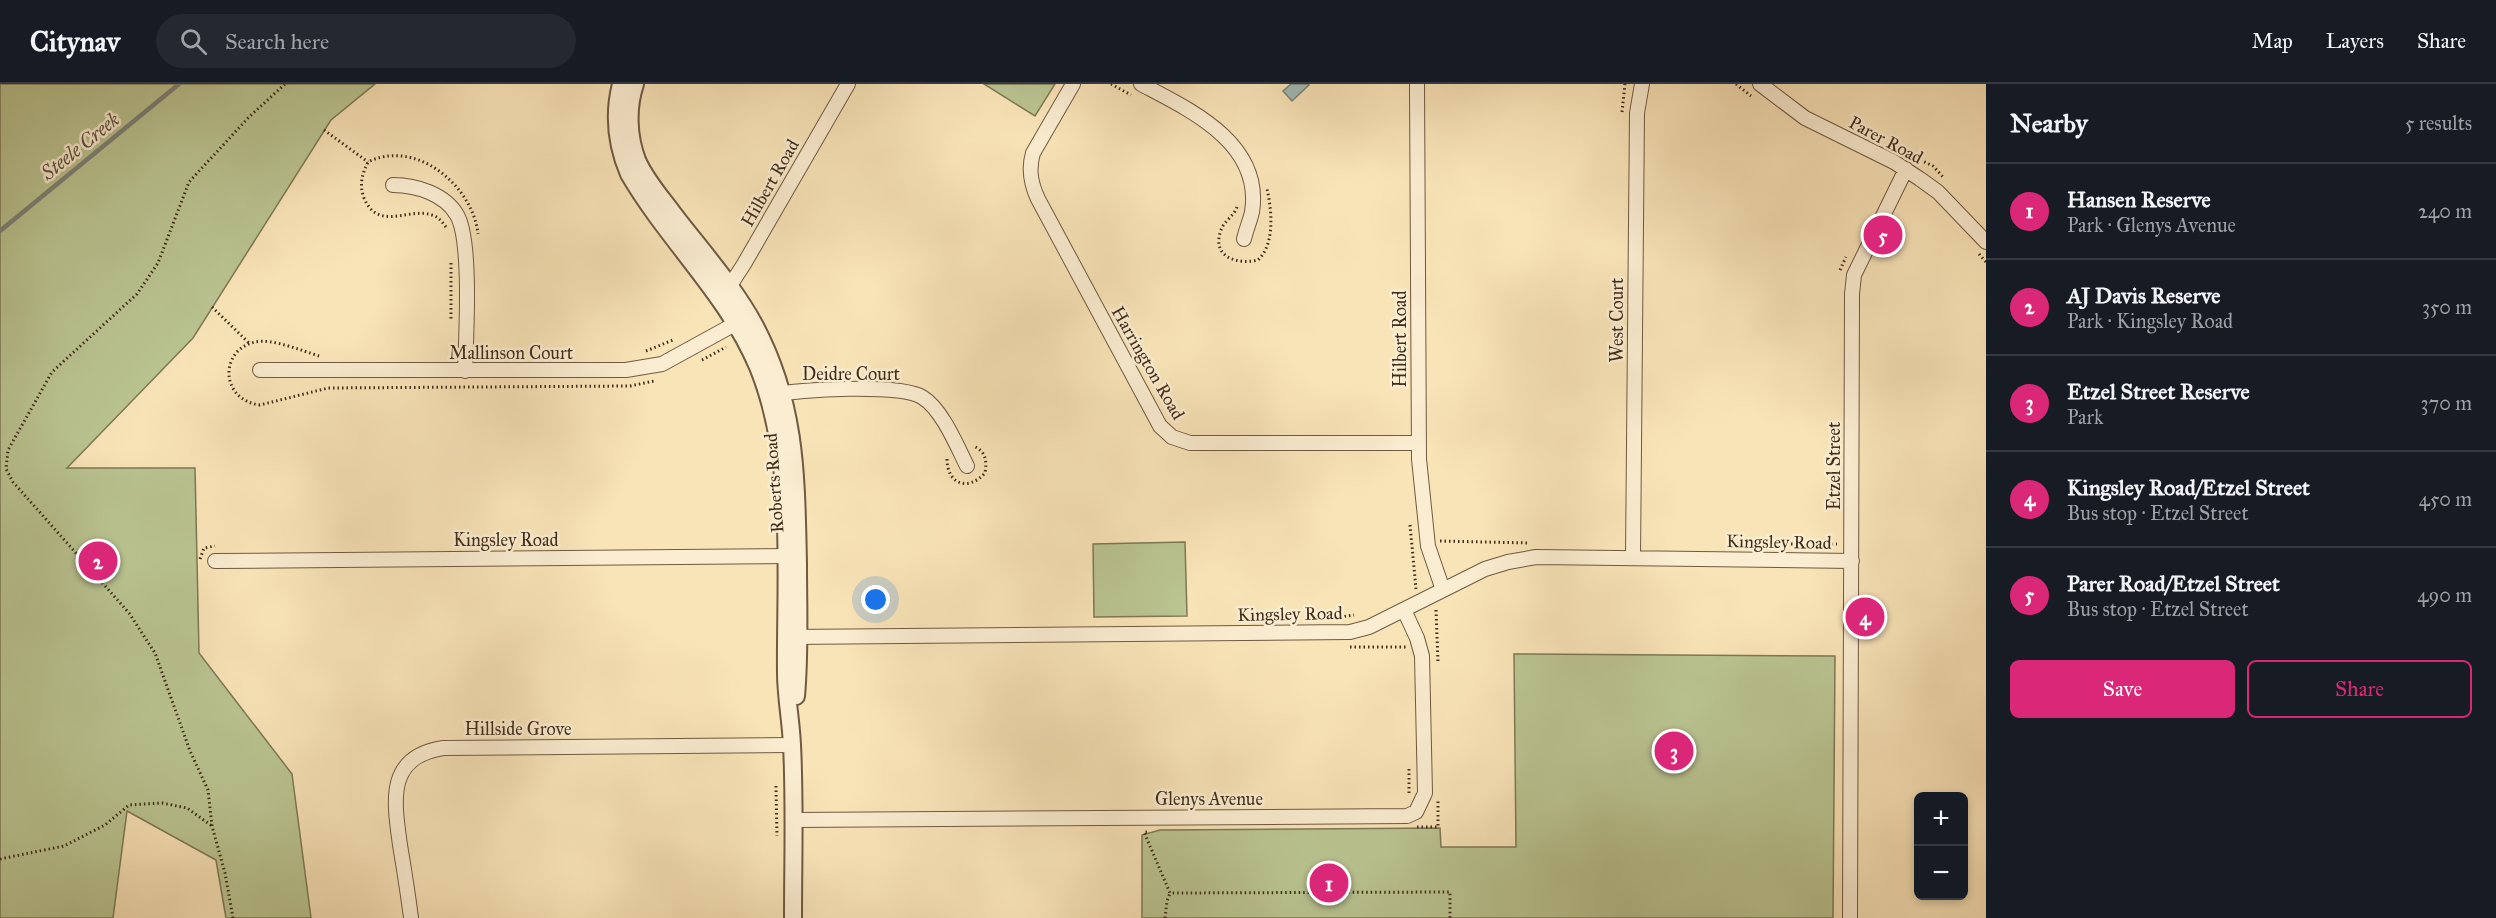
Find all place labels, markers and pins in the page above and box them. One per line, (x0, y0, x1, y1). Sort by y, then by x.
pin: 5 (1864, 212, 1902, 258)
pin: 2 (78, 538, 118, 584)
pin: 4 (1846, 594, 1884, 640)
pin: 3 (1654, 728, 1694, 774)
pin: 1 (1310, 860, 1348, 906)

